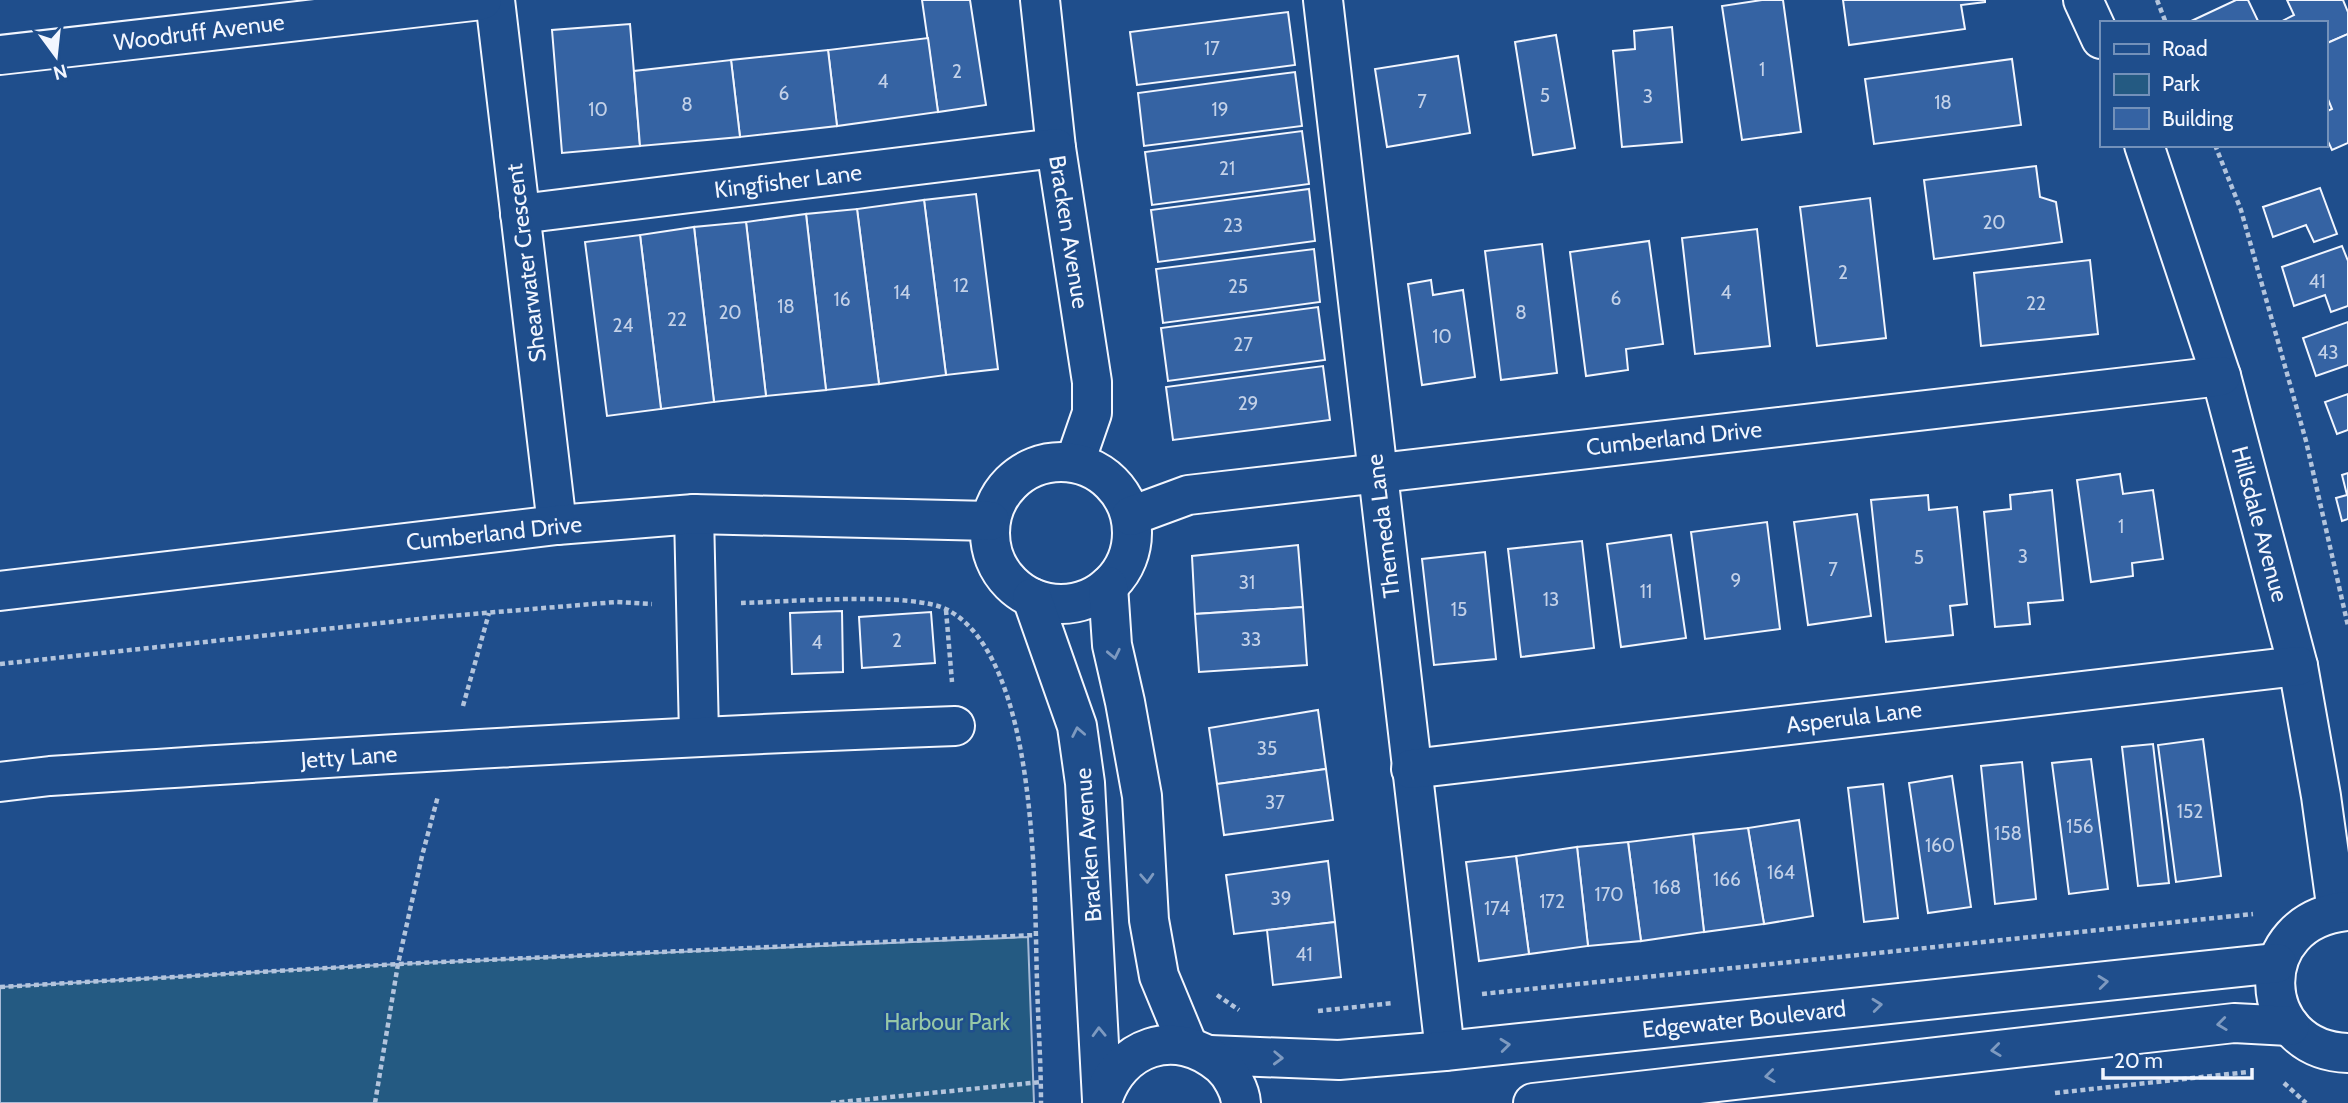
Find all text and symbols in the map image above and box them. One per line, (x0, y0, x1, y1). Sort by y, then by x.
street label: Woodruff Avenue (112, 8, 286, 56)
north arrow (21, 21, 91, 91)
legend (2100, 21, 2327, 147)
text: Road (2162, 36, 2208, 61)
house number: 17 (1204, 37, 1220, 60)
house number: 1 (1759, 58, 1765, 81)
text: N (51, 59, 70, 85)
house number: 2 (952, 60, 962, 83)
house number: 4 (878, 70, 889, 93)
text: Park (2162, 71, 2200, 96)
house number: 6 (779, 82, 789, 105)
house number: 5 (1540, 84, 1550, 107)
house number: 3 (1643, 85, 1653, 108)
house number: 7 (1417, 90, 1427, 113)
house number: 18 (1934, 91, 1952, 114)
house number: 8 (681, 93, 693, 116)
house number: 10 (588, 98, 608, 121)
house number: 19 (1212, 98, 1229, 121)
text: Building (2162, 106, 2234, 131)
street label: Bracken Avenue (1043, 153, 1095, 311)
house number: 21 (1219, 157, 1235, 180)
street label: Kingfisher Lane (713, 158, 864, 204)
street label: Shearwater Crescent (500, 162, 552, 364)
house number: 20 (1982, 211, 2006, 234)
house number: 23 (1223, 214, 1243, 237)
house number: 2 (1838, 261, 1848, 284)
house number: 41 (2308, 270, 2326, 293)
house number: 12 (953, 274, 969, 297)
house number: 25 (1228, 275, 1248, 298)
house number: 14 (893, 281, 911, 304)
house number: 4 (1721, 281, 1732, 304)
house number: 6 (1611, 287, 1621, 310)
house number: 16 (834, 288, 851, 311)
house number: 22 (2026, 292, 2046, 315)
house number: 18 (777, 295, 795, 318)
house number: 20 (718, 301, 742, 324)
house number: 8 (1515, 301, 1527, 324)
house number: 22 (667, 308, 687, 331)
house number: 24 (613, 314, 633, 337)
house number: 10 (1432, 325, 1452, 348)
house number: 27 (1233, 333, 1253, 356)
house number: 43 (2317, 341, 2339, 364)
house number: 29 (1238, 392, 1258, 415)
street label: Cumberland Drive (1585, 415, 1764, 461)
street label: Hillsdale Avenue (2226, 443, 2294, 605)
street label: Themeda Lane (1360, 452, 1406, 599)
street label: Cumberland Drive (405, 510, 584, 556)
house number: 1 (2118, 515, 2124, 538)
house number: 3 (2018, 545, 2028, 568)
house number: 5 (1914, 546, 1924, 569)
house number: 7 (1828, 558, 1838, 581)
house number: 9 (1731, 569, 1741, 592)
house number: 31 (1239, 571, 1255, 594)
house number: 11 (1640, 580, 1652, 603)
house number: 13 (1543, 588, 1559, 611)
house number: 15 (1451, 598, 1467, 621)
house number: 33 (1241, 628, 1261, 651)
house number: 2 (892, 629, 902, 652)
house number: 4 (812, 631, 823, 654)
one-way arrow (1106, 648, 1121, 660)
street label: Asperula Lane (1785, 695, 1924, 739)
one-way arrow (1071, 726, 1086, 738)
house number: 35 (1257, 737, 1277, 760)
street label: Jetty Lane (299, 740, 398, 774)
street label: Bracken Avenue (1069, 767, 1107, 923)
house number: 37 (1265, 791, 1285, 814)
house number: 152 (2177, 800, 2203, 823)
house number: 156 (2066, 815, 2094, 838)
house number: 158 (1994, 822, 2022, 845)
house number: 160 (1925, 834, 1955, 857)
house number: 164 (1767, 861, 1795, 884)
house number: 166 (1713, 868, 1741, 891)
one-way arrow (1139, 873, 1154, 884)
house number: 168 (1653, 876, 1681, 899)
house number: 170 (1595, 883, 1623, 906)
house number: 39 (1270, 887, 1292, 910)
house number: 172 (1539, 890, 1565, 913)
house number: 174 (1484, 897, 1510, 920)
house number: 41 (1295, 943, 1313, 966)
one-way arrow (2098, 974, 2109, 989)
street label: Edgewater Boulevard (1641, 994, 1847, 1044)
one-way arrow (1871, 998, 1883, 1013)
park label: Harbour Park (884, 1008, 1011, 1036)
one-way arrow (2216, 1016, 2227, 1031)
one-way arrow (1092, 1026, 1107, 1037)
scale bar (2103, 1036, 2252, 1080)
one-way arrow (1499, 1037, 1510, 1052)
one-way arrow (1990, 1042, 2001, 1057)
text: 20 m (2114, 1048, 2163, 1073)
one-way arrow (1273, 1050, 1284, 1065)
one-way arrow (1764, 1068, 1776, 1083)

